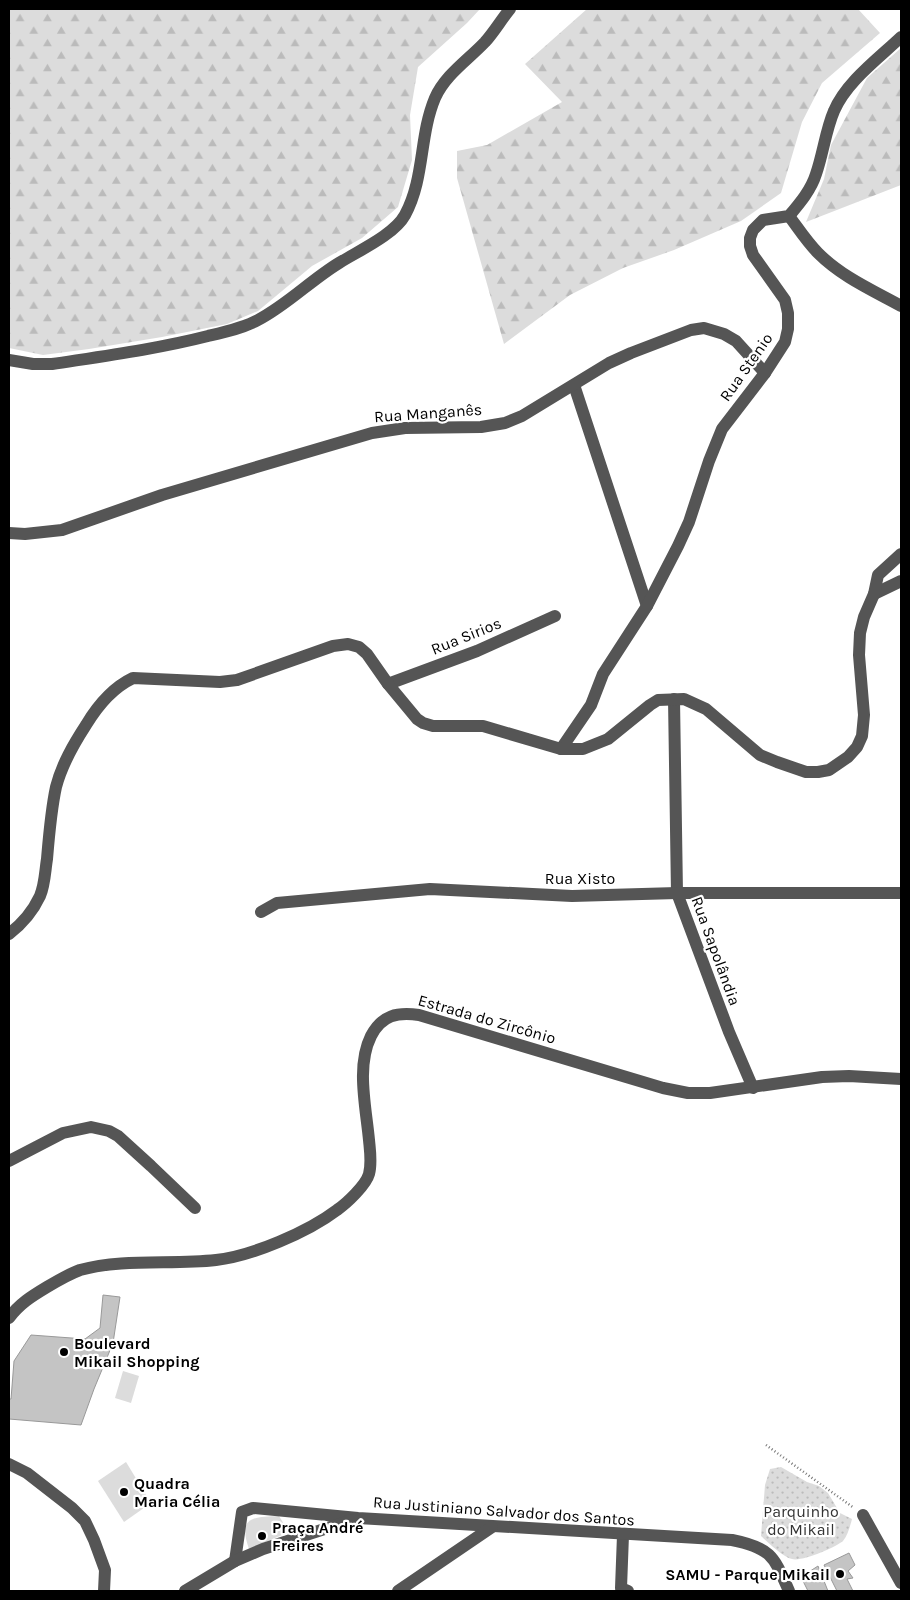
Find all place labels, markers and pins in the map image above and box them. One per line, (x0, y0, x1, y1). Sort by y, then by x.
place label: Boulevard Mikail Shopping (74, 1334, 200, 1371)
marker: Boulevard Mikail Shopping (58, 1346, 70, 1358)
place label: Quadra Maria Célia (134, 1474, 220, 1511)
marker: Quadra Maria Célia (118, 1486, 130, 1498)
place label: Praça André Freires (272, 1518, 363, 1555)
marker: Praça André Freires (256, 1530, 268, 1542)
place label: SAMU - Parque Mikail (665, 1565, 830, 1584)
marker: SAMU - Parque Mikail (834, 1568, 846, 1580)

